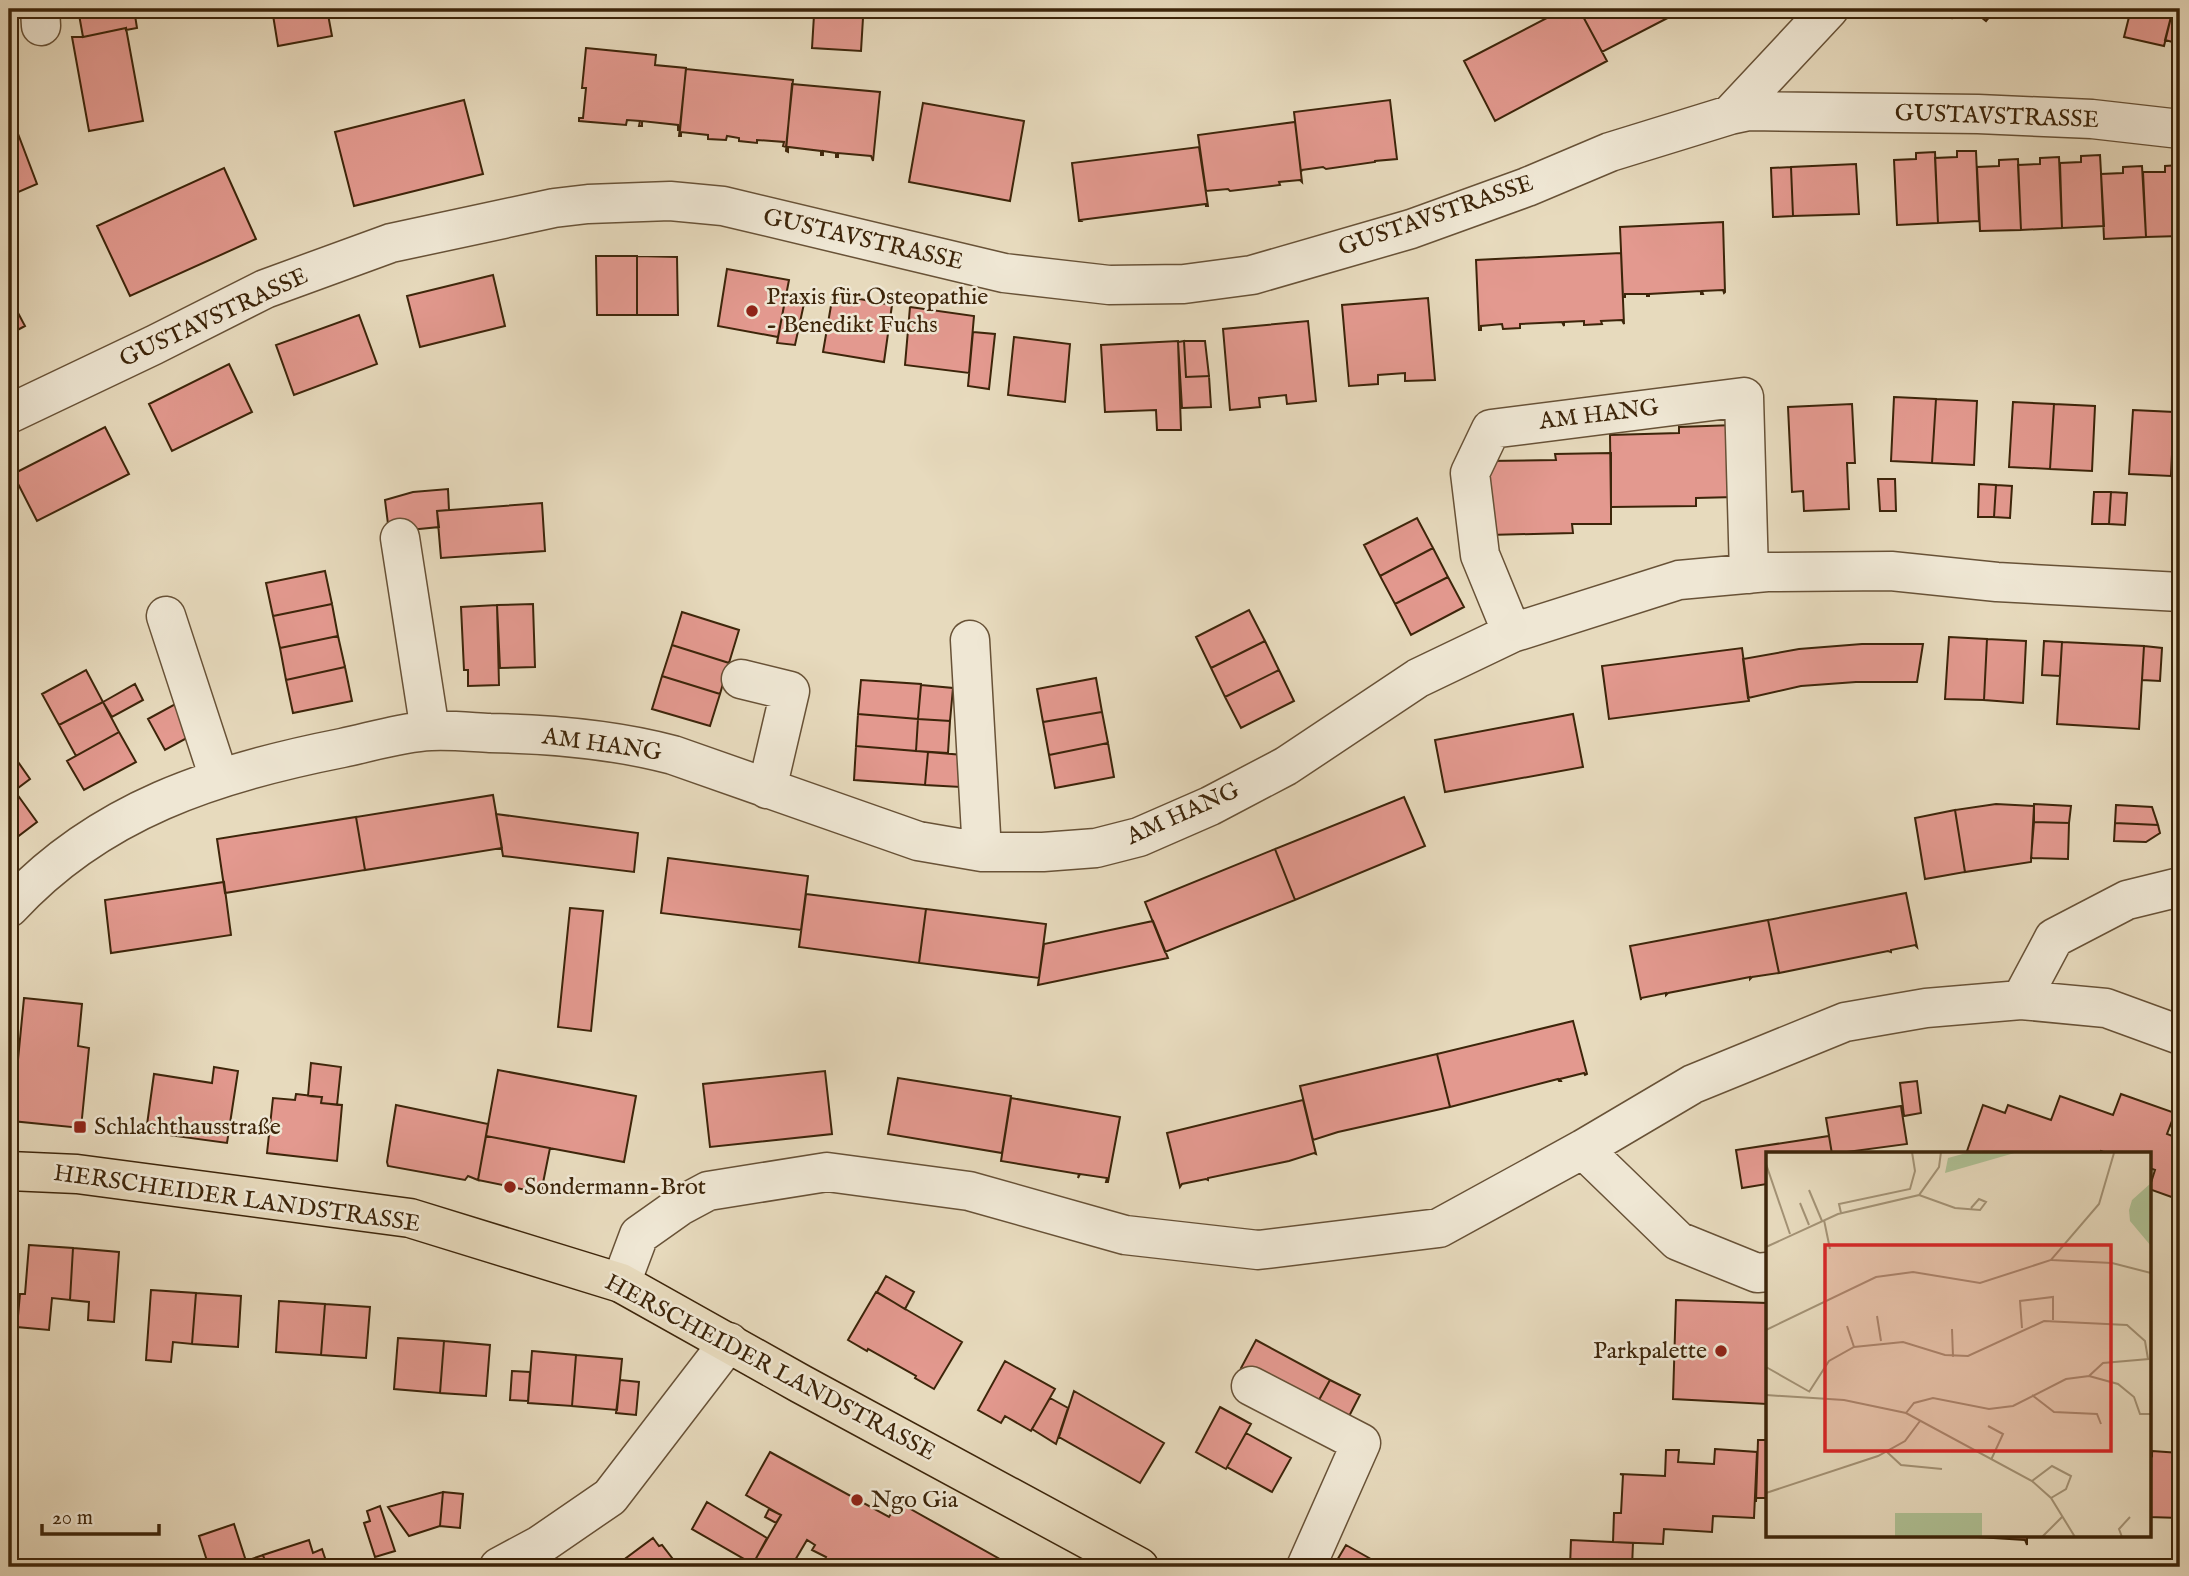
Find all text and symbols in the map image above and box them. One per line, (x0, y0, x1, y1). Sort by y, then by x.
street label: GUSTAVSTRASSE (1894, 98, 2100, 136)
street label: GUSTAVSTRASSE (1334, 168, 1538, 264)
street label: GUSTAVSTRASSE (760, 202, 966, 278)
street label: GUSTAVSTRASSE (115, 261, 313, 375)
place label: Praxis für Osteopathie - Benedikt Fuchs (766, 282, 988, 341)
marker: Praxis für Osteopathie - Benedikt Fuchs (744, 303, 760, 319)
street label: AM HANG (1536, 392, 1661, 438)
street label: AM HANG (539, 721, 664, 769)
street label: AM HANG (1121, 775, 1244, 853)
place label: Schlachthausstraße (94, 1112, 281, 1143)
marker: Schlachthausstraße (72, 1119, 88, 1135)
inset map (1766, 1152, 2150, 1538)
street label: HERSCHEIDER LANDSTRASSE (52, 1158, 422, 1240)
place label: Sondermann-Brot (524, 1172, 706, 1203)
marker: Sondermann-Brot (502, 1179, 518, 1195)
street label: HERSCHEIDER LANDSTRASSE (599, 1267, 941, 1469)
place label: Parkpalette (1593, 1336, 1707, 1367)
marker: Parkpalette (1713, 1343, 1729, 1359)
place label: Ngo Gia (871, 1485, 959, 1516)
scale bar (42, 1492, 159, 1536)
marker: Ngo Gia (849, 1492, 865, 1508)
text: 20 m (52, 1505, 93, 1532)

